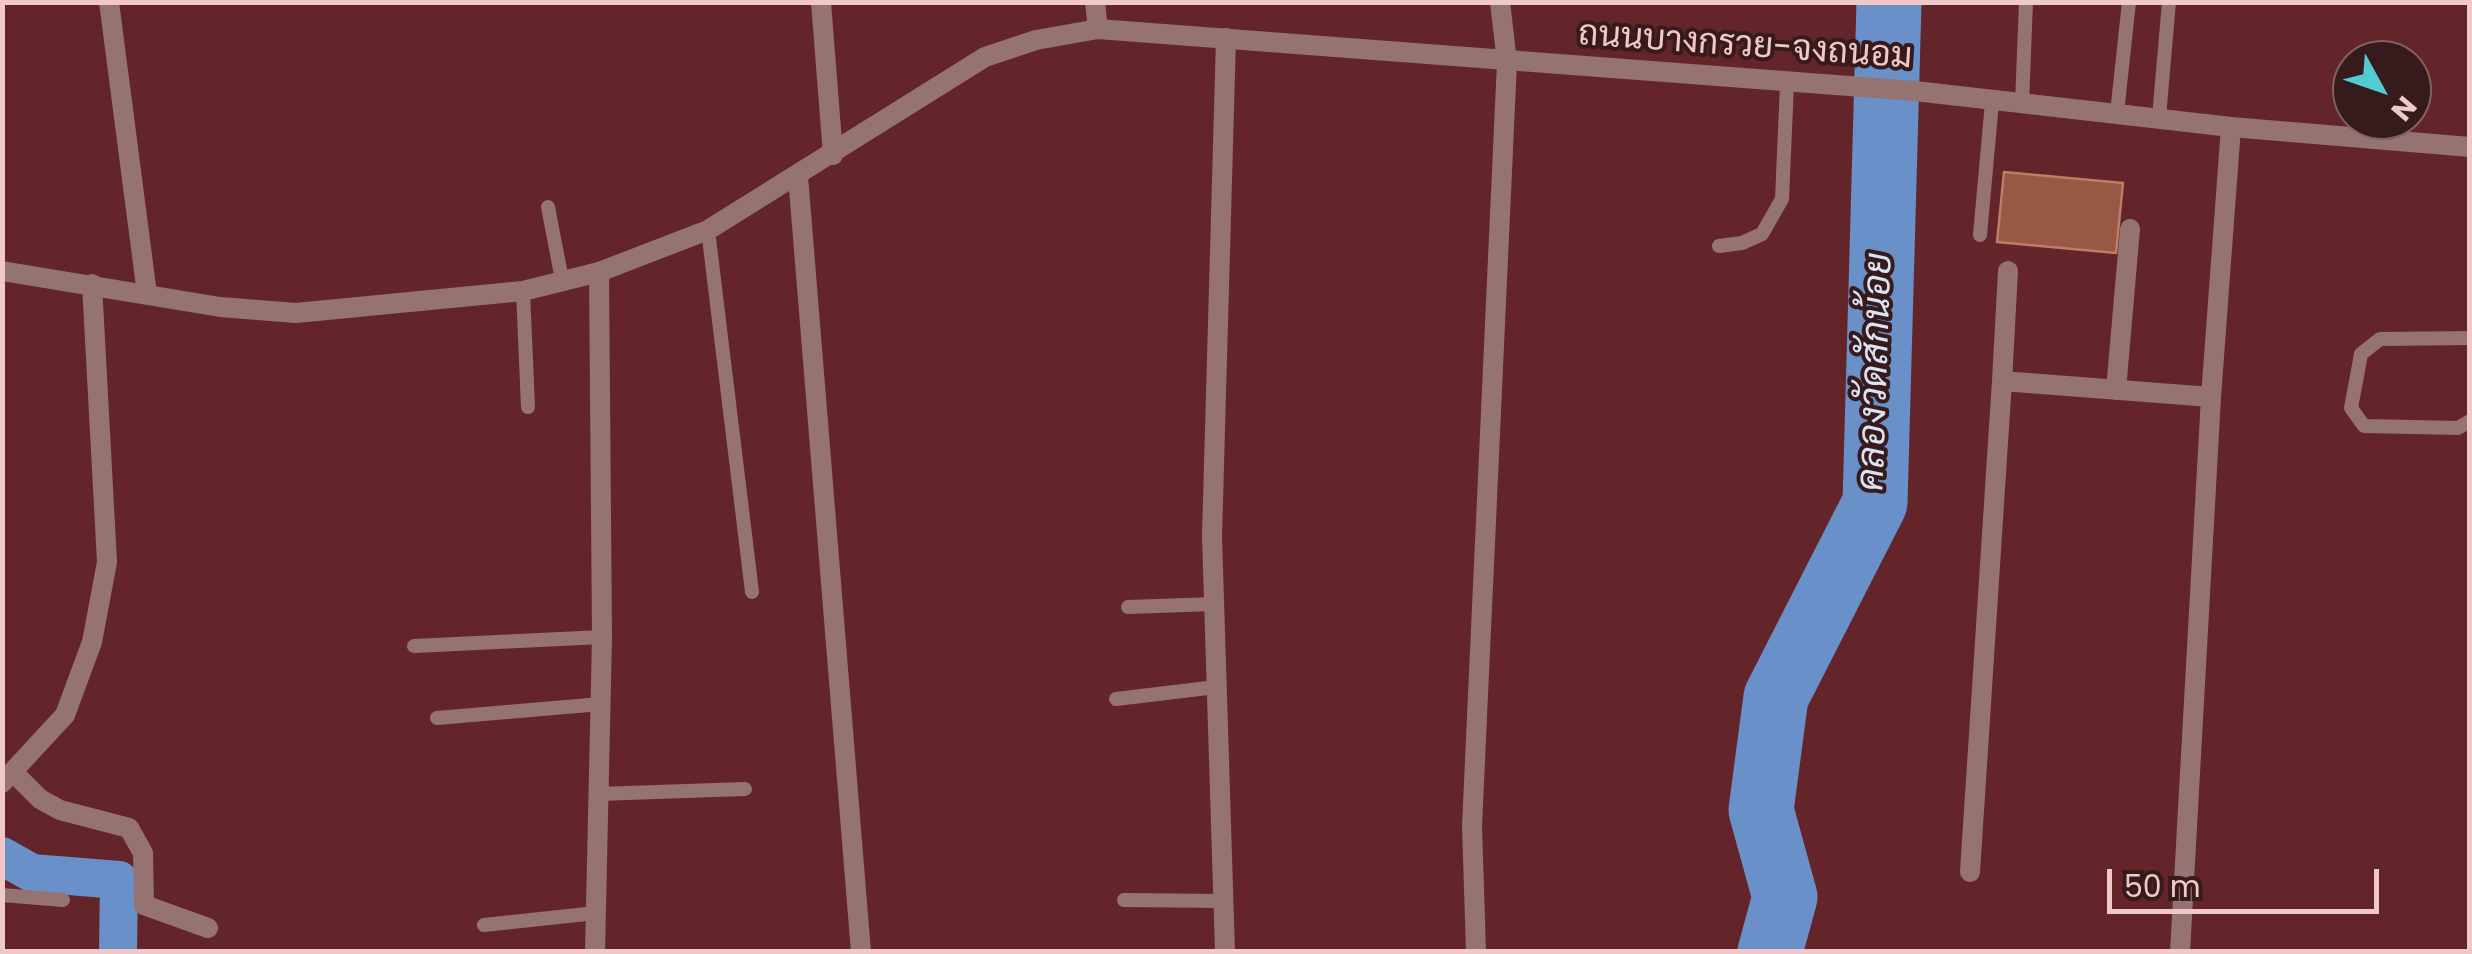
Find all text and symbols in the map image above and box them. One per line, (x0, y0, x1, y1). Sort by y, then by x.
street label: ถนนบางกรวย-จงถนอม (1577, 14, 1913, 80)
north arrow (2332, 40, 2432, 140)
text: N (2382, 88, 2426, 129)
water label: คลองวัดสักน้อย (1850, 252, 1904, 492)
scale bar (2112, 849, 2384, 911)
text: 50 m (2124, 865, 2201, 908)

